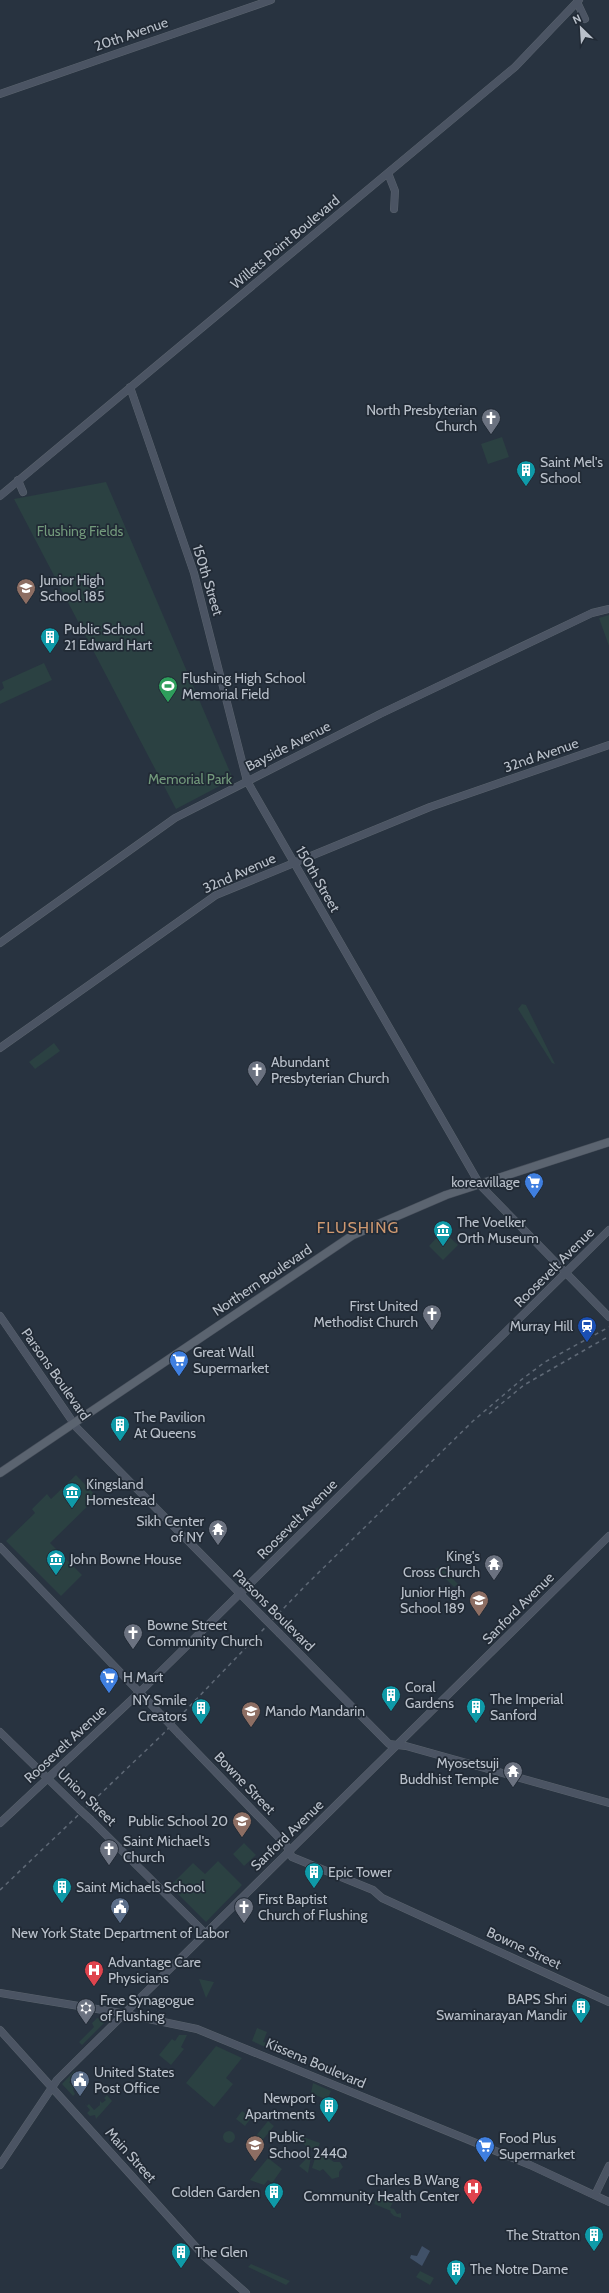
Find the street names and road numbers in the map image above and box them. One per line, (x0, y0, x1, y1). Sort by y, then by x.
street label: 20th Avenue (92, 13, 170, 55)
street label: Willets Point Boulevard (227, 191, 343, 293)
street label: 150th Street (189, 542, 227, 618)
street label: Bayside Avenue (242, 717, 334, 775)
street label: 32nd Avenue (501, 734, 581, 776)
street label: 150th Street (292, 843, 344, 915)
street label: 32nd Avenue (200, 849, 278, 897)
street label: Roosevelt Avenue (510, 1223, 598, 1311)
street label: Northern Boulevard (209, 1240, 315, 1320)
street label: Parsons Boulevard (18, 1324, 94, 1424)
street label: Roosevelt Avenue (253, 1475, 341, 1563)
street label: Parsons Boulevard (229, 1565, 319, 1655)
street label: Sanford Avenue (478, 1568, 558, 1648)
street label: Roosevelt Avenue (20, 1701, 110, 1787)
street label: Bowne Street (211, 1748, 280, 1818)
street label: Union Street (54, 1764, 121, 1830)
street label: Sanford Avenue (247, 1796, 327, 1874)
street label: Bowne Street (484, 1923, 564, 1973)
street label: Kissena Boulevard (263, 2034, 369, 2092)
street label: Main Street (102, 2124, 161, 2186)

